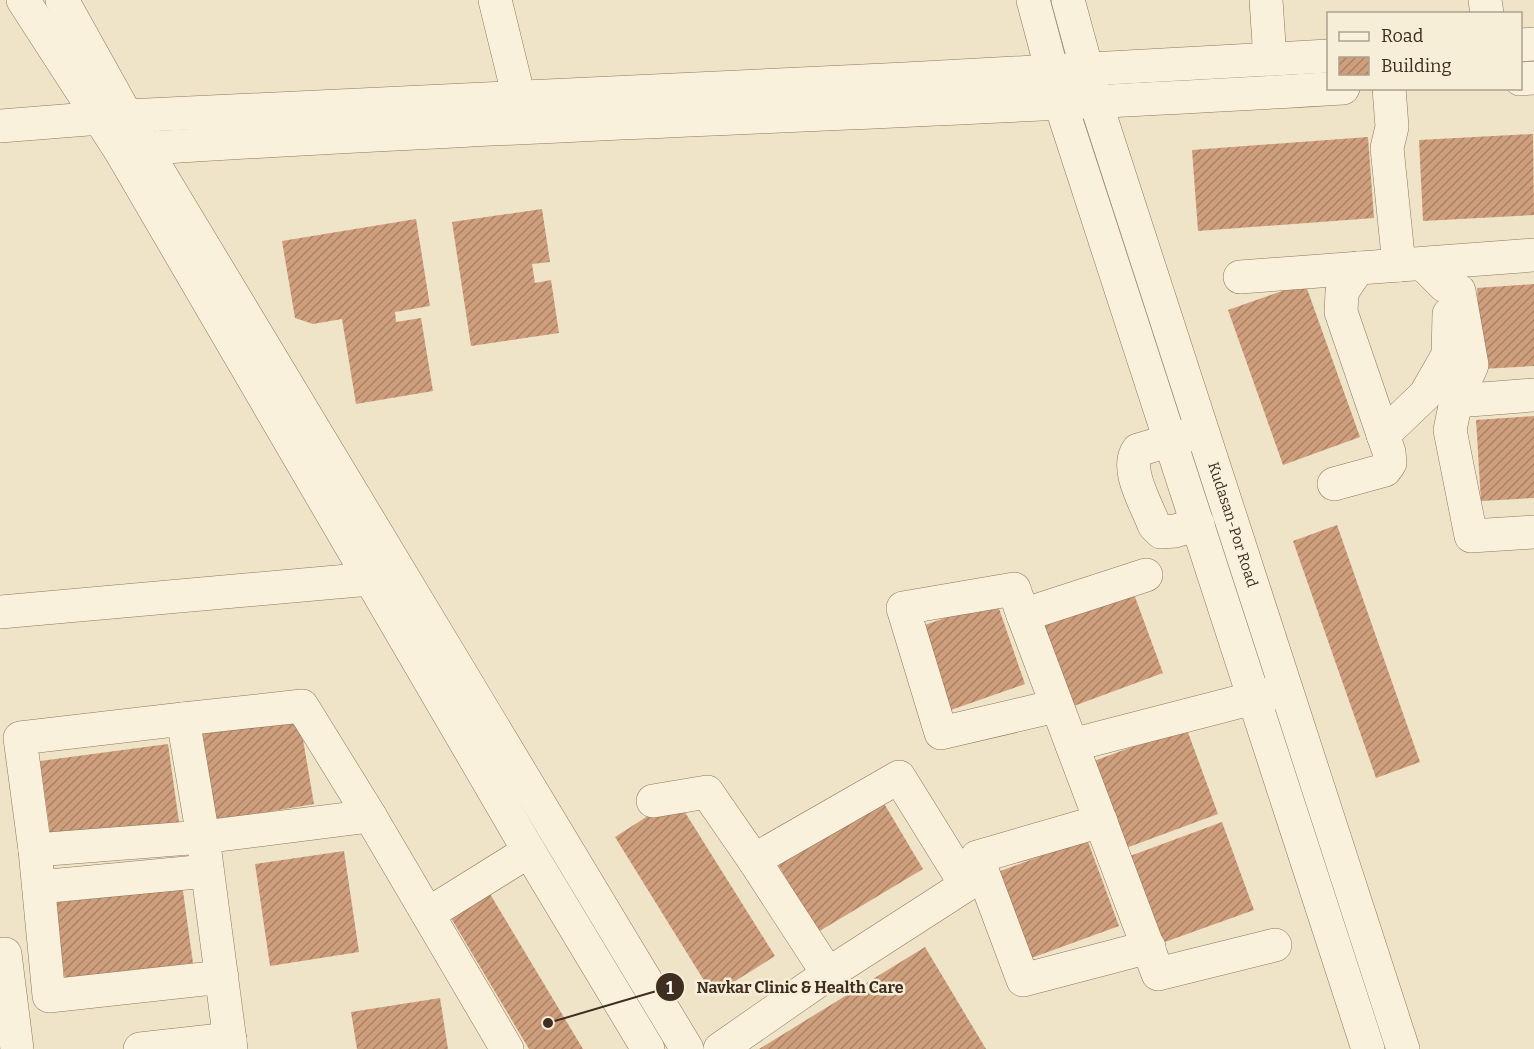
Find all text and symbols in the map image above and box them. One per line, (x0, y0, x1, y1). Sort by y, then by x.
legend (1327, 12, 1522, 90)
text: Road (1381, 25, 1424, 47)
text: Building (1381, 55, 1452, 77)
street label: Kudasan-Por Road (1204, 460, 1262, 590)
callout: Navkar Clinic & Health Care (655, 970, 916, 1004)
text: 1 (666, 977, 674, 999)
text: Navkar Clinic & Health Care (696, 978, 904, 997)

